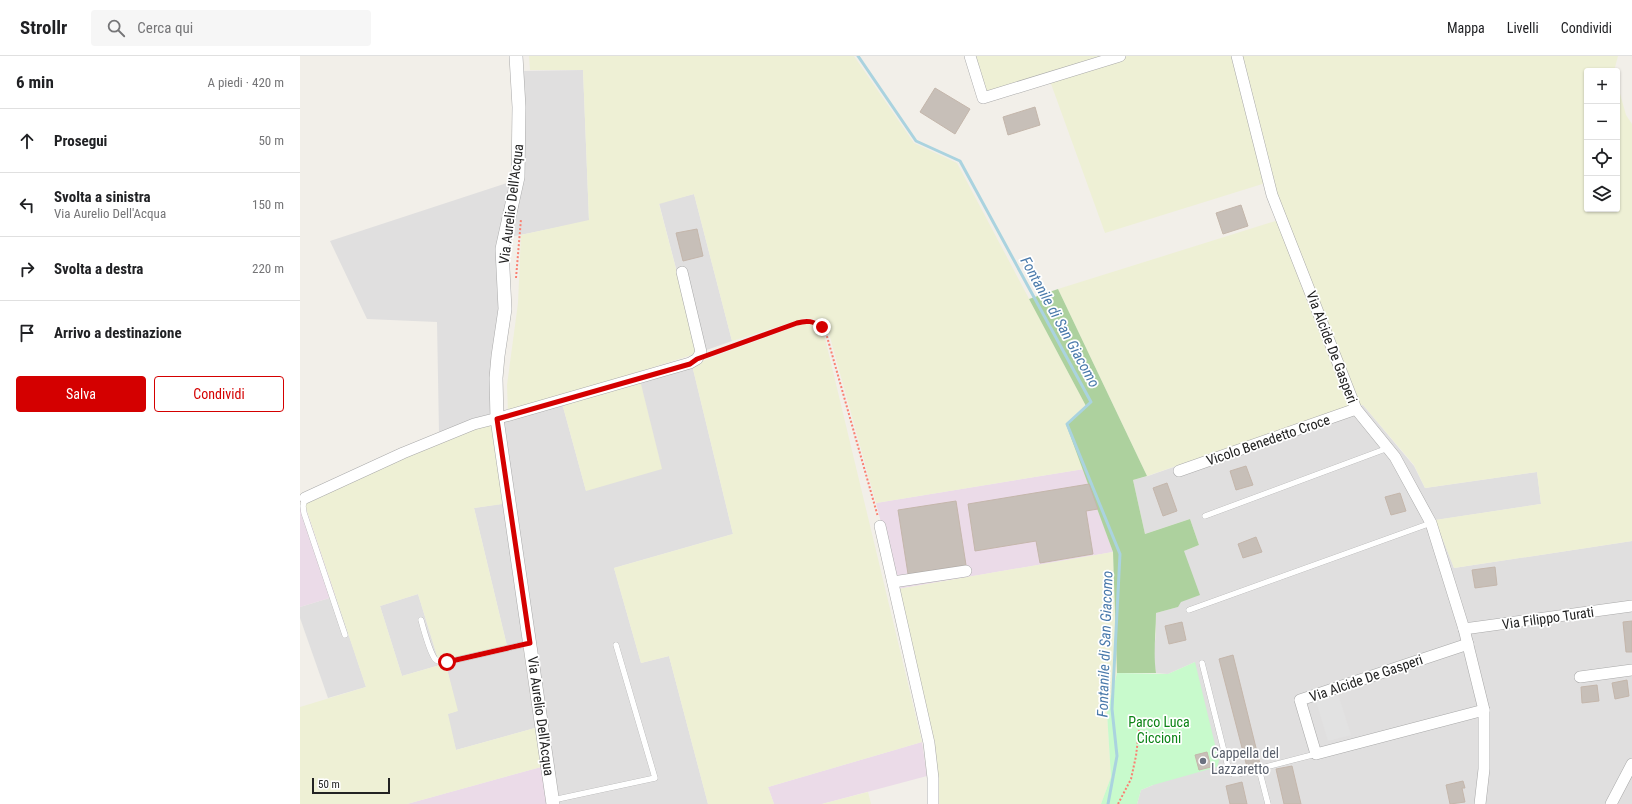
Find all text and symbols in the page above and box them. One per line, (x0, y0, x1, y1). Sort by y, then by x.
search box (91, 10, 371, 46)
text: Strollr (20, 16, 67, 39)
icon: search (105, 17, 127, 39)
text: Cerca qui (137, 19, 193, 37)
text: Mappa (1447, 20, 1485, 36)
text: Livelli (1507, 20, 1539, 36)
text: Condividi (1561, 20, 1612, 36)
map controls (1584, 68, 1620, 212)
button: + (1584, 68, 1620, 104)
text: 6 min (16, 72, 54, 92)
text: A piedi · 420 m (207, 75, 284, 90)
button: − (1584, 104, 1620, 140)
icon: ahead (16, 130, 38, 152)
text: Prosegui (54, 132, 107, 150)
text: 50 m (258, 133, 284, 148)
button: locate (1584, 140, 1620, 176)
street label: Via Aurelio Dell'Acqua (496, 143, 526, 265)
button: layers (1584, 176, 1620, 212)
text: Svolta a sinistra (54, 188, 151, 206)
icon: left (16, 194, 38, 216)
text: 150 m (252, 197, 284, 212)
text: Via Aurelio Dell'Acqua (54, 206, 166, 221)
water label: Fontanile di San Giacomo (1017, 254, 1103, 390)
icon: right (16, 258, 38, 280)
text: Svolta a destra (54, 260, 143, 278)
text: 220 m (252, 261, 284, 276)
street label: Via Alcide De Gasperi (1303, 289, 1361, 405)
route end (813, 318, 831, 336)
icon: arrive (16, 322, 38, 344)
text: Arrivo a destinazione (54, 324, 182, 342)
button: Salva (16, 376, 146, 412)
button: Condividi (154, 376, 284, 412)
street label: Vicolo Benedetto Croce (1204, 411, 1332, 469)
water label: Fontanile di San Giacomo (1093, 570, 1117, 718)
street label: Via Filippo Turati (1501, 604, 1595, 632)
street label: Via Alcide De Gasperi (1307, 651, 1425, 705)
route start (438, 653, 456, 671)
street label: Via Aurelio Dell'Acqua (525, 655, 557, 777)
park label: Parco Luca Ciccioni (1128, 714, 1190, 746)
place label: Cappella del Lazzaretto (1211, 745, 1279, 777)
marker: Cappella del Lazzaretto (1198, 756, 1208, 766)
scale bar (312, 776, 390, 795)
text: 50 m (318, 778, 340, 791)

